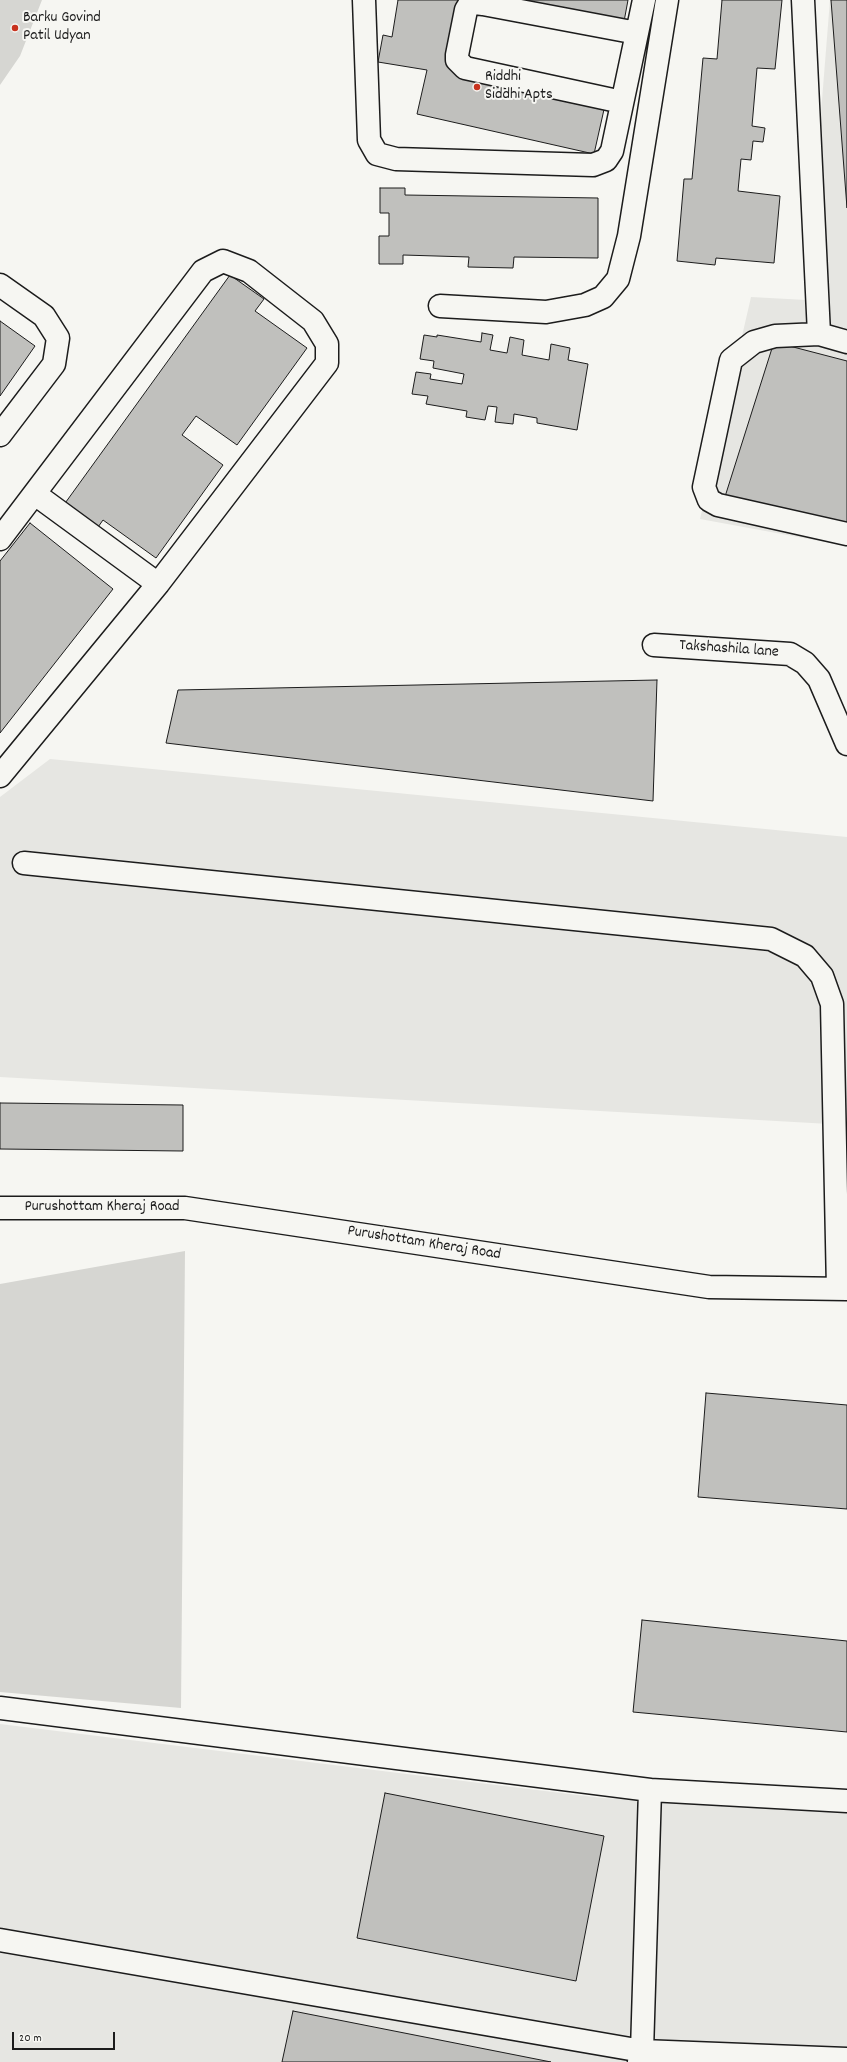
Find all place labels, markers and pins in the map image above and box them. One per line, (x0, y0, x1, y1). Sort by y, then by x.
place label: Barku Govind Patil Udyan (23, 9, 101, 47)
marker: Barku Govind Patil Udyan (10, 23, 20, 33)
place label: Riddhi Siddhi Apts (485, 68, 553, 106)
marker: Riddhi Siddhi Apts (472, 82, 482, 92)

